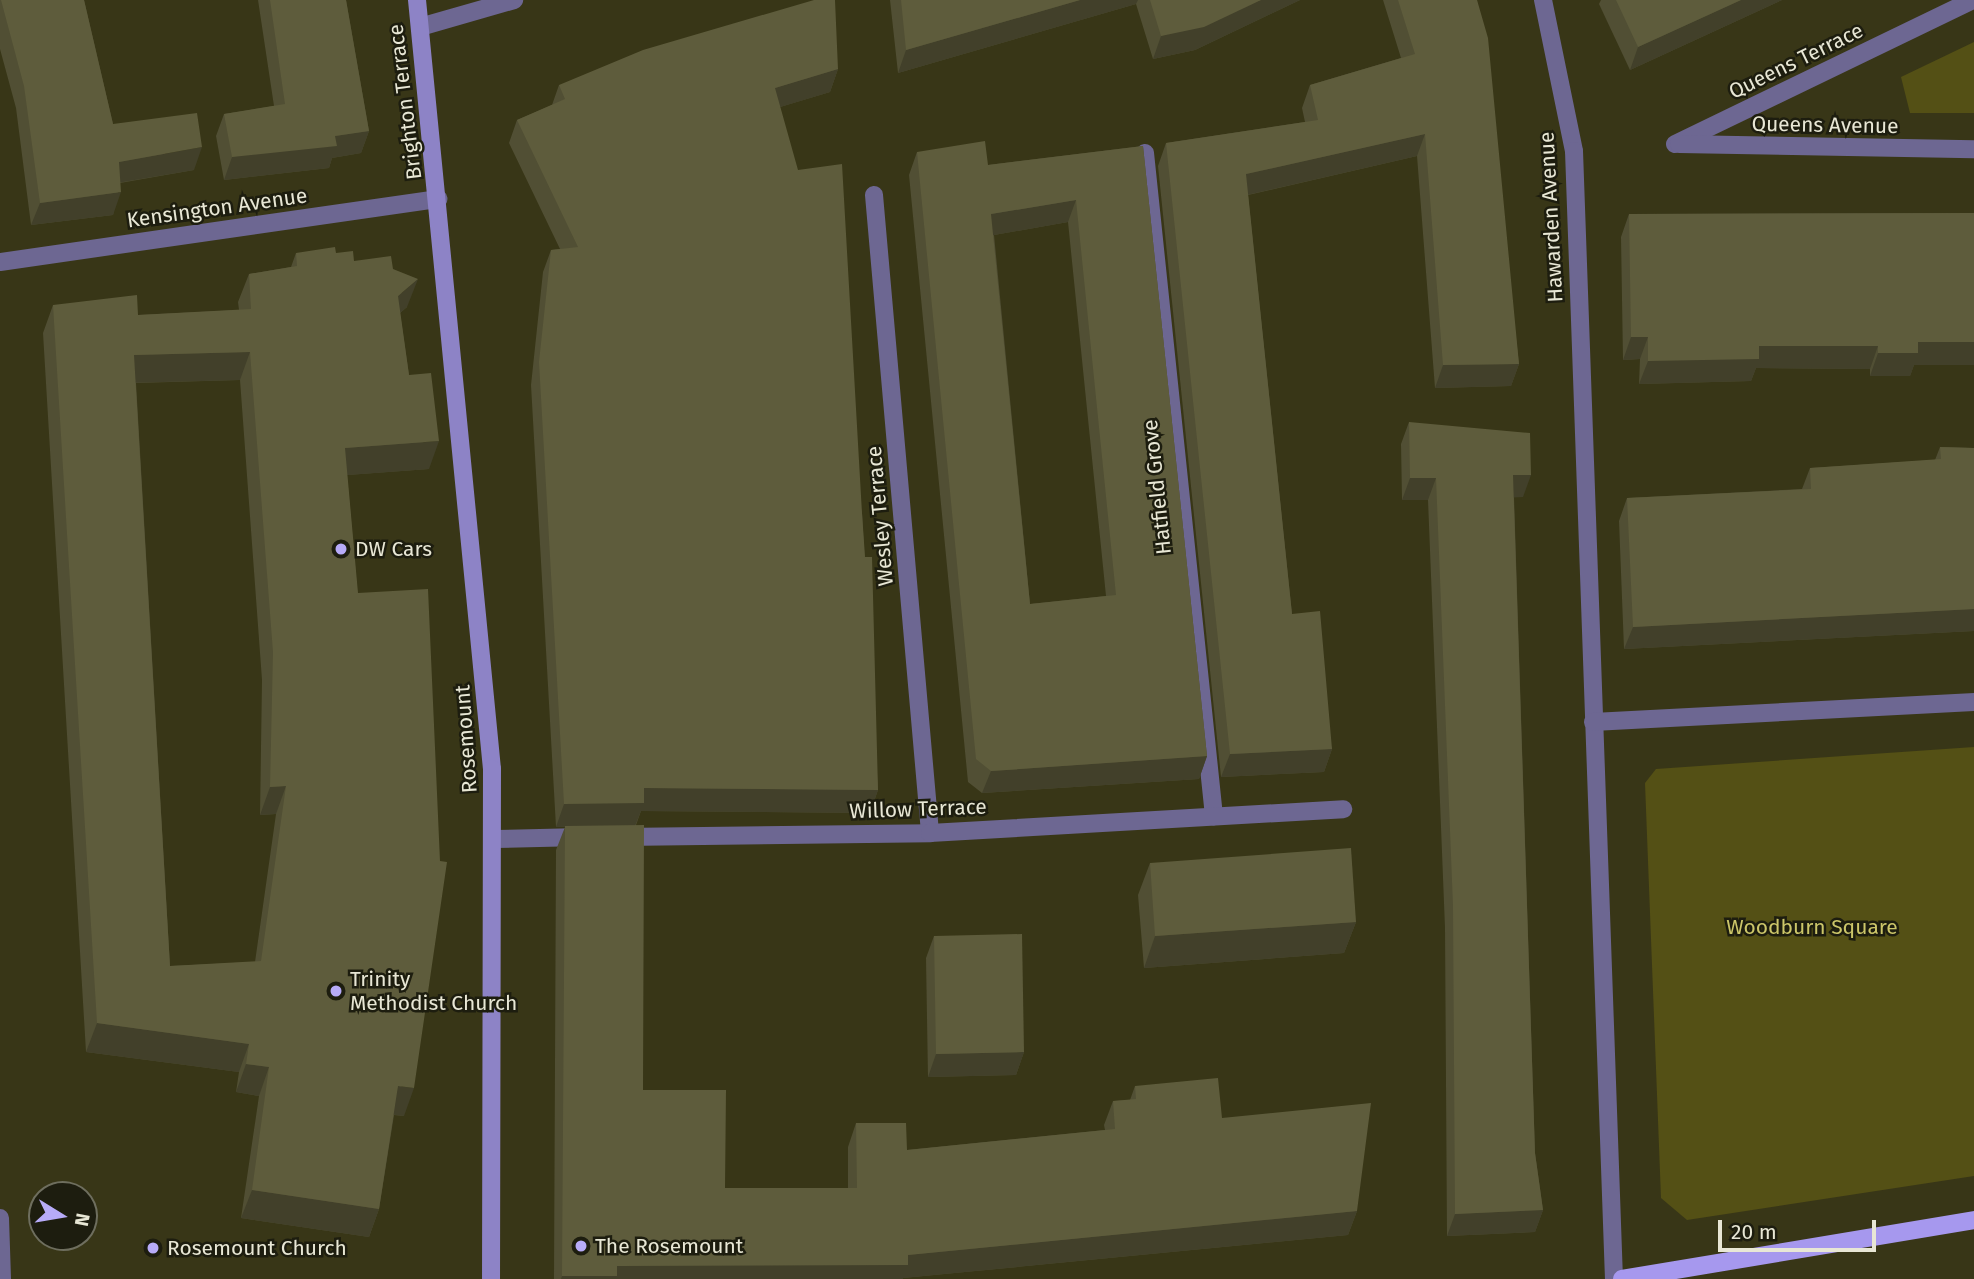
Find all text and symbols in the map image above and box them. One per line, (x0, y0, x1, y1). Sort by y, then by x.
street label: Queens Terrace (1725, 18, 1867, 104)
street label: Brighton Terrace (383, 23, 427, 181)
street label: Queens Avenue (1751, 111, 1899, 139)
street label: Hawarden Avenue (1534, 131, 1568, 303)
street label: Kensington Avenue (125, 183, 309, 233)
street label: Hatfield Grove (1137, 418, 1177, 556)
street label: Wesley Terrace (861, 445, 899, 587)
place label: DW Cars (355, 536, 432, 562)
marker: DW Cars (333, 541, 349, 557)
street label: Rosemount (450, 684, 482, 794)
street label: Willow Terrace (849, 794, 987, 824)
park label: Woodburn Square (1726, 914, 1898, 940)
place label: Trinity Methodist Church (350, 966, 517, 1016)
marker: Trinity Methodist Church (328, 983, 344, 999)
north arrow (28, 1181, 98, 1251)
scale bar (1722, 1206, 1880, 1250)
text: N (70, 1211, 95, 1228)
text: 20 m (1731, 1219, 1777, 1245)
place label: The Rosemount (595, 1233, 743, 1259)
place label: Rosemount Church (167, 1235, 347, 1261)
marker: The Rosemount (573, 1238, 589, 1254)
marker: Rosemount Church (145, 1240, 161, 1256)

